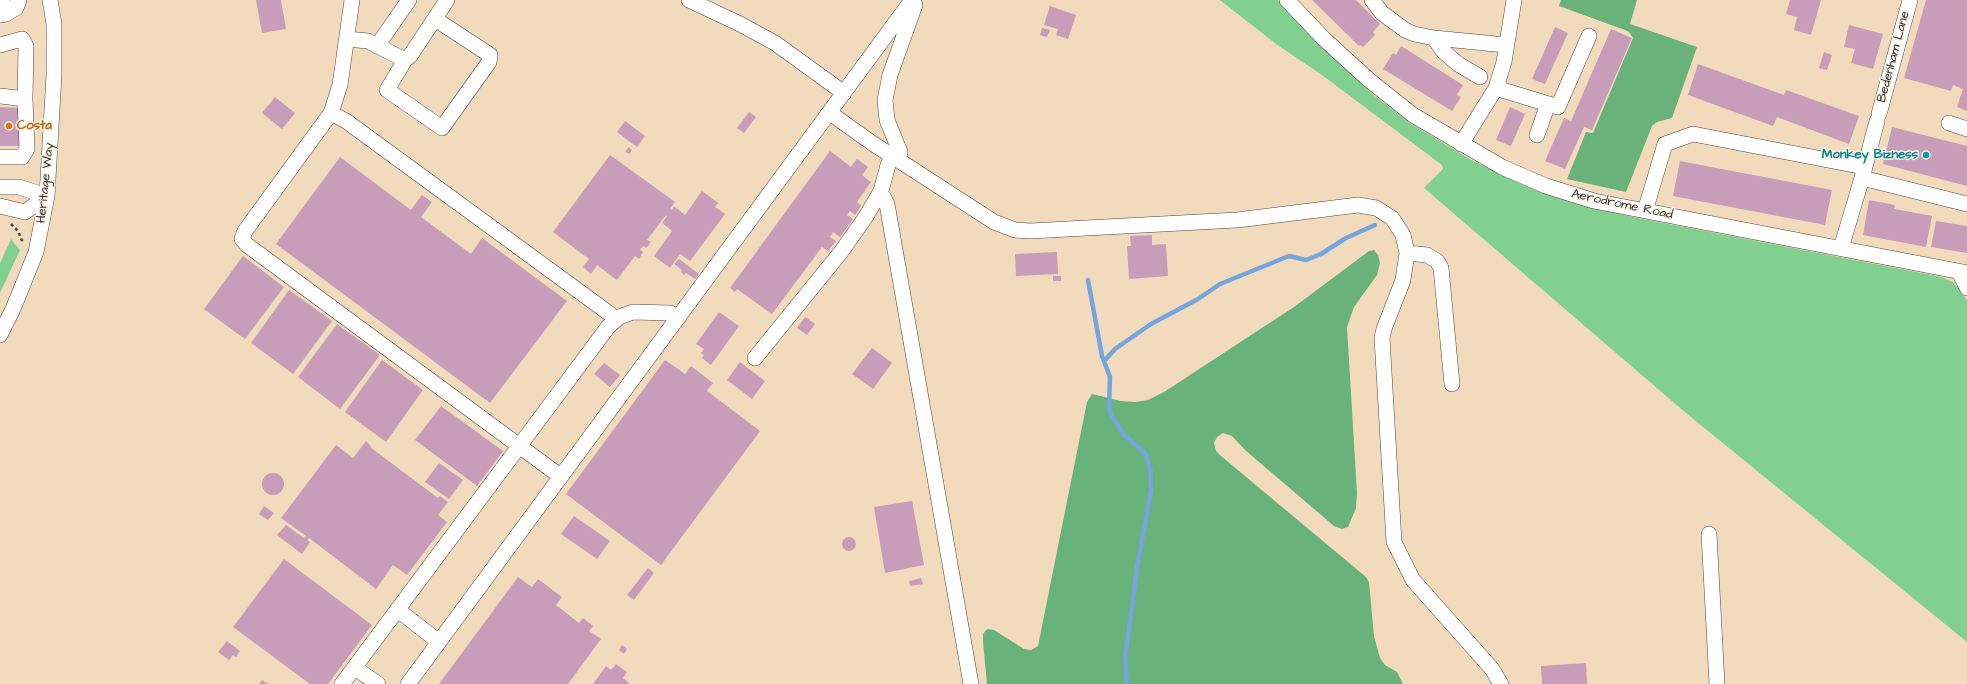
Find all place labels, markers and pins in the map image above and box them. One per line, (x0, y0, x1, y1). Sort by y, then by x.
place label: Costa (17, 118, 52, 134)
marker: Costa (4, 121, 14, 131)
place label: Monkey Bizness (1822, 147, 1918, 163)
marker: Monkey Bizness (1921, 150, 1931, 160)

